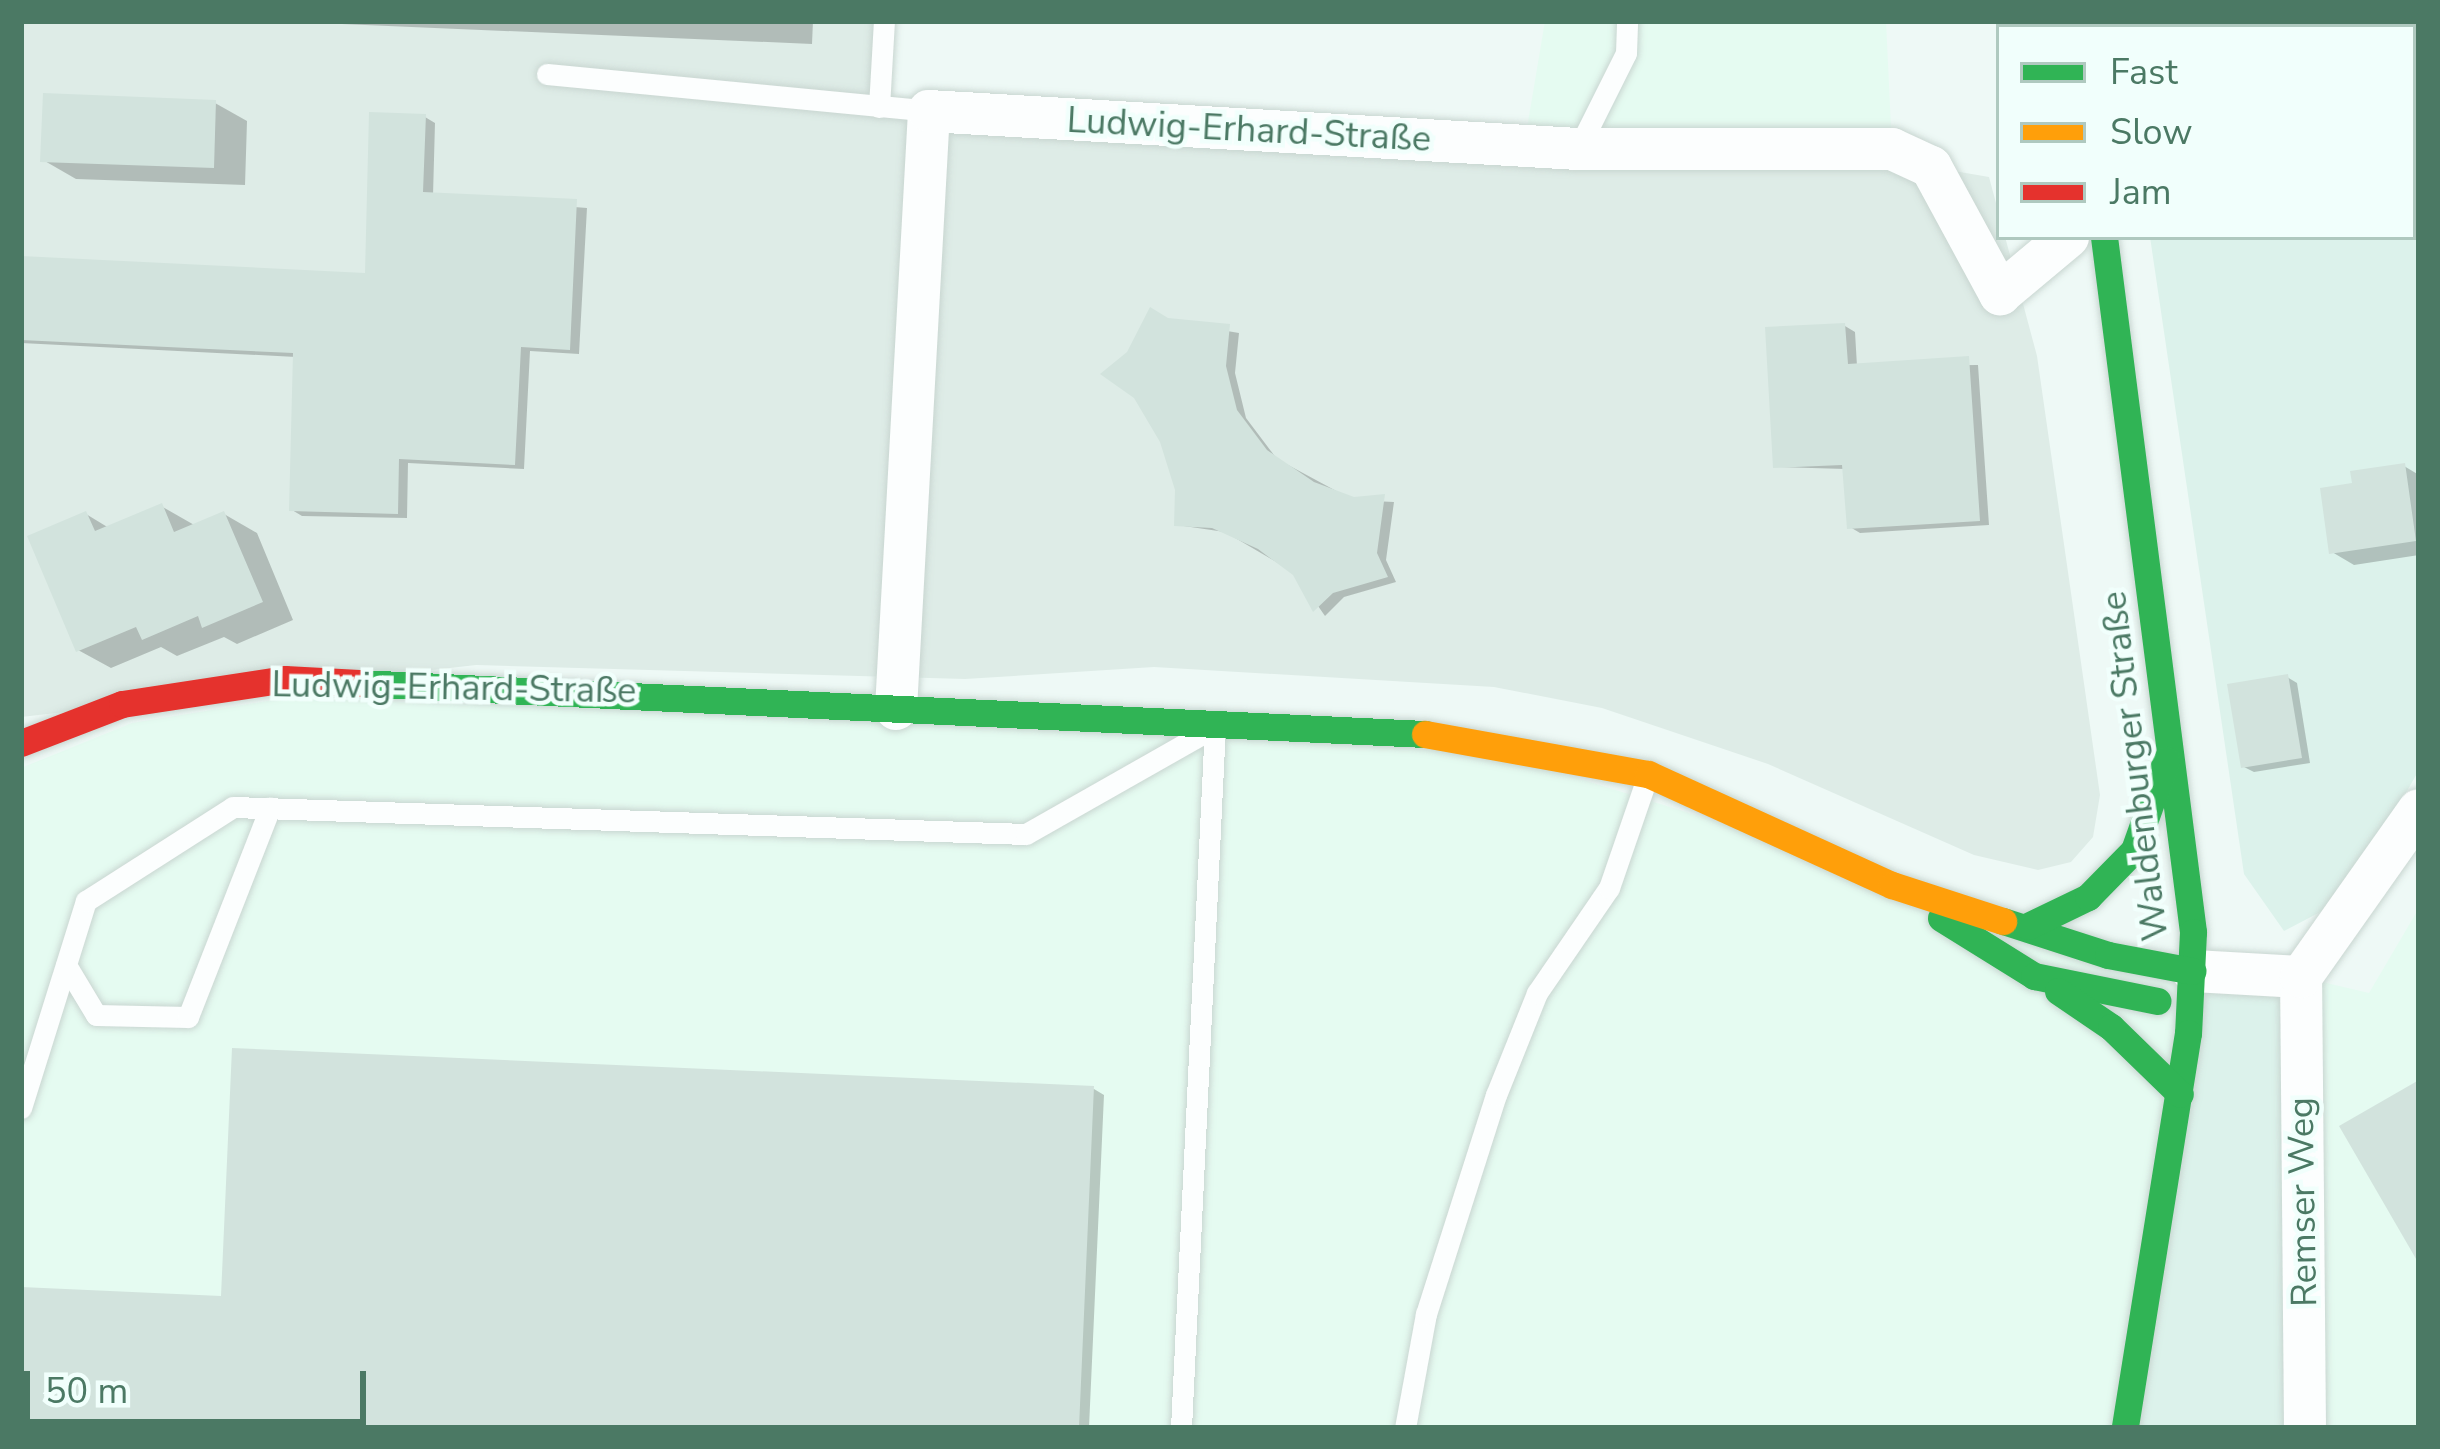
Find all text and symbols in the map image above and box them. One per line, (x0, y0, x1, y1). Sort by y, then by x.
legend (1996, 24, 2416, 240)
text: Fast (2110, 48, 2178, 97)
street label: Ludwig-Erhard-Straße (1066, 99, 1432, 161)
text: Slow (2110, 108, 2193, 157)
text: Jam (2110, 168, 2172, 217)
street label: Waldenburger Straße (2092, 589, 2178, 943)
street label: Ludwig-Erhard-Straße (271, 663, 637, 713)
street label: Remser Weg (2280, 1097, 2326, 1307)
scale bar (30, 1347, 372, 1421)
text: 50 m (45, 1367, 128, 1416)

